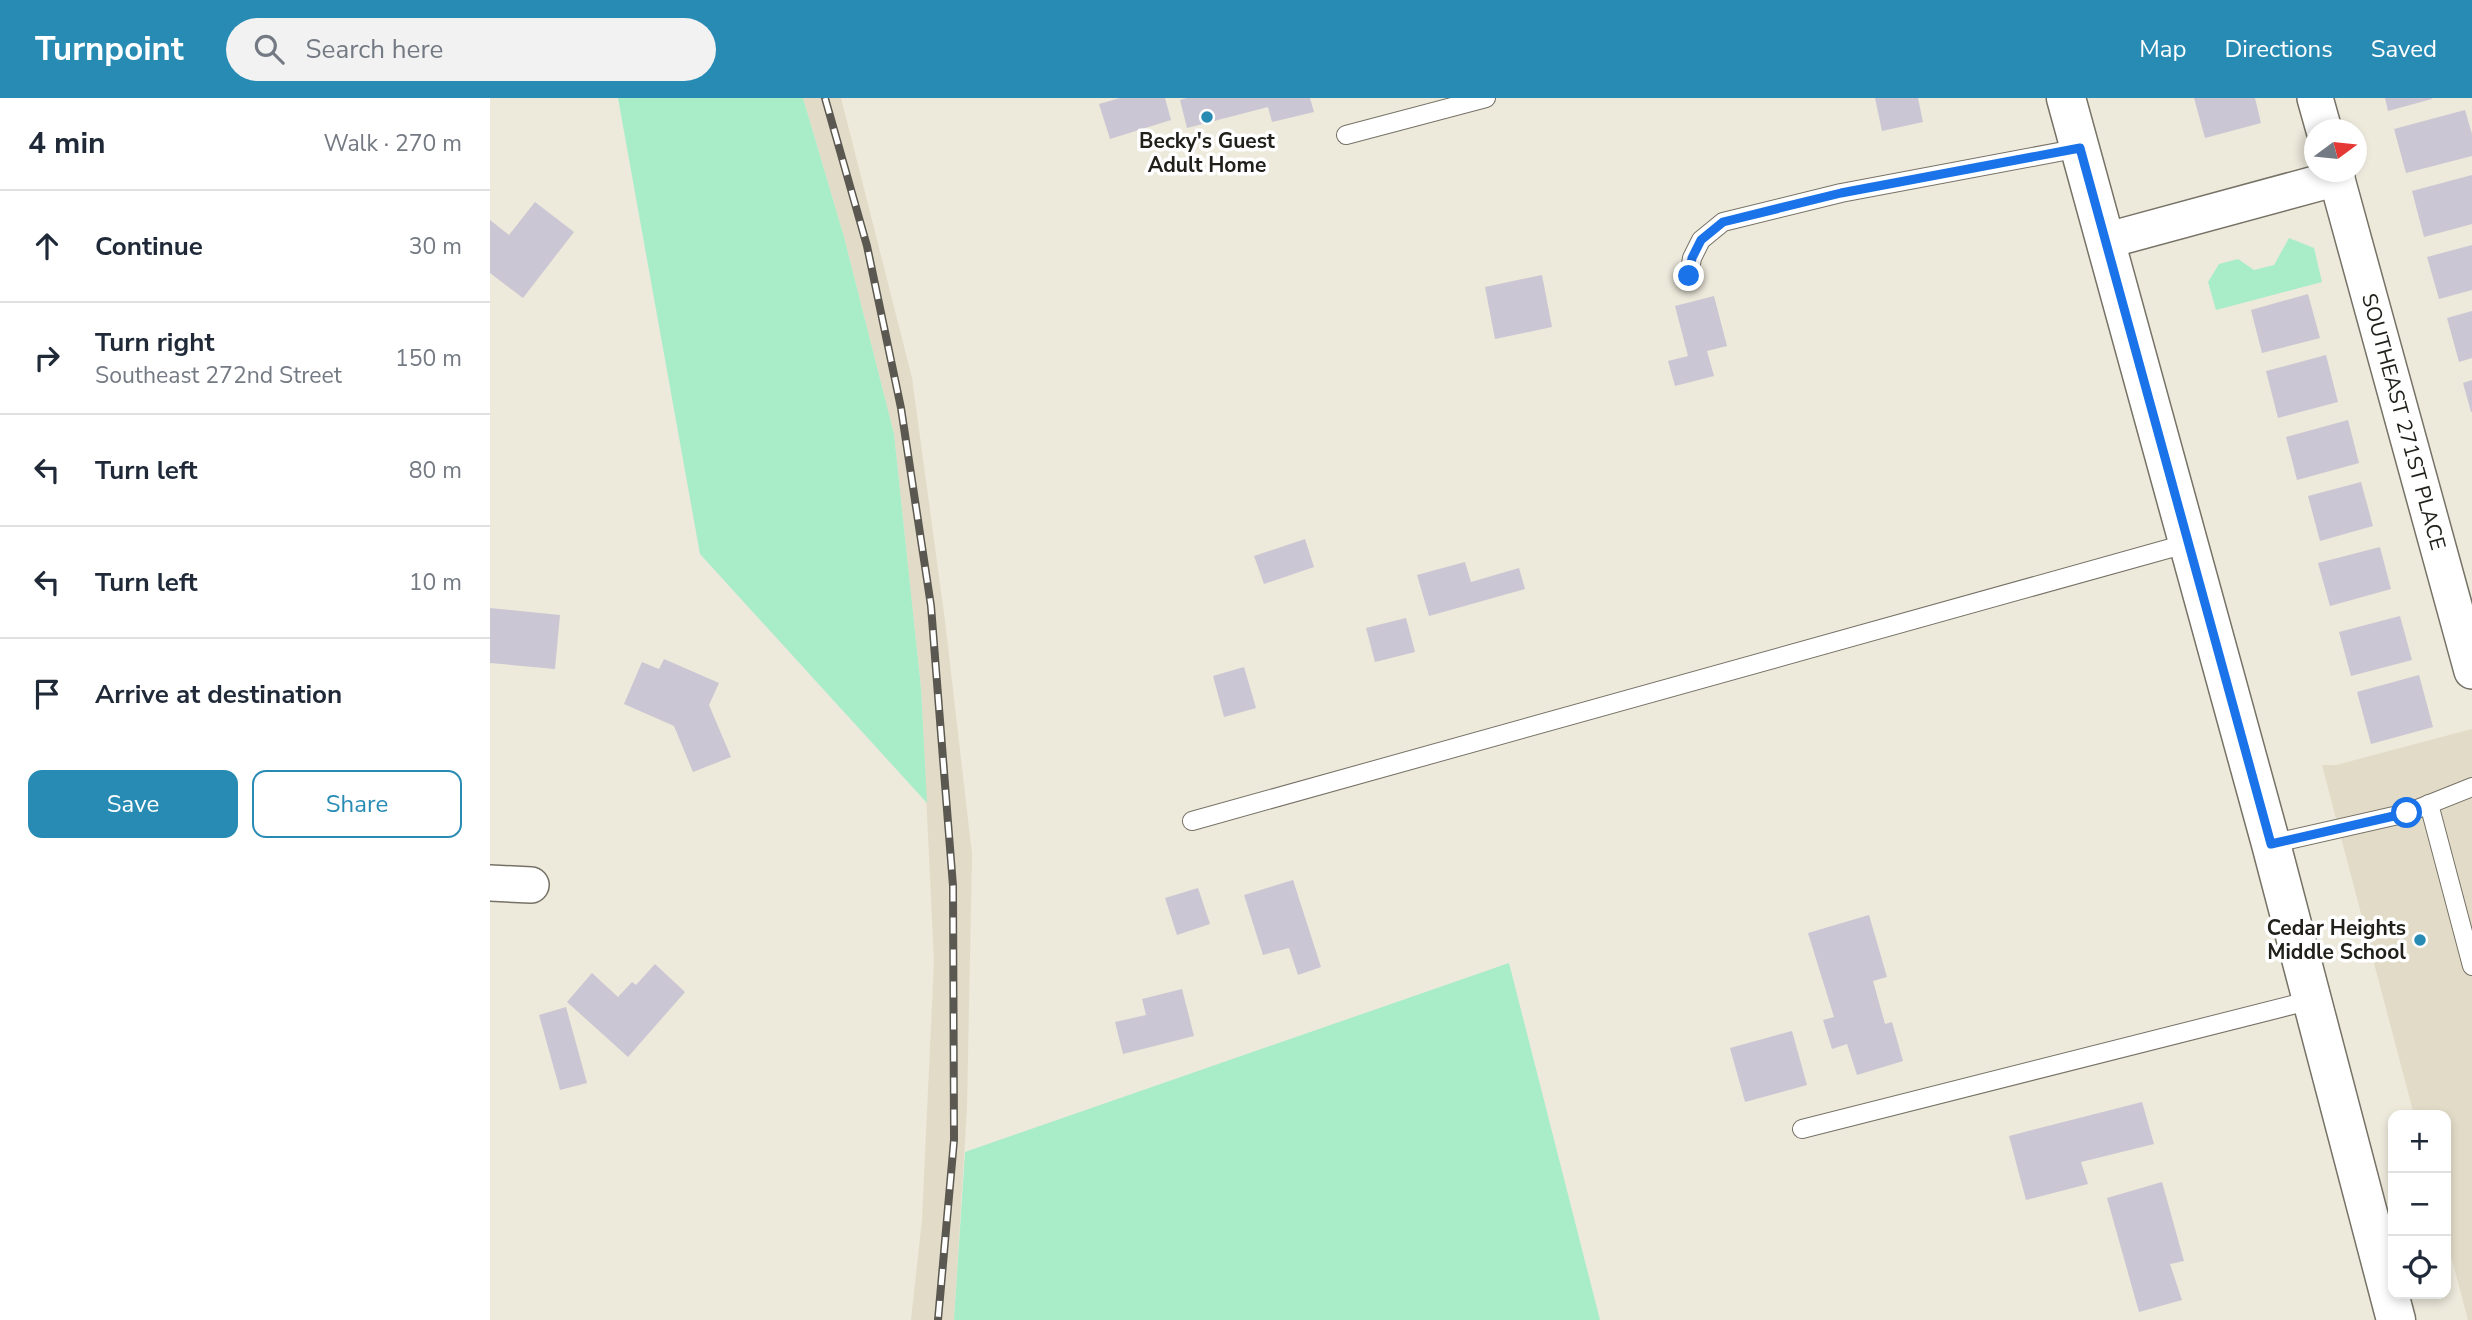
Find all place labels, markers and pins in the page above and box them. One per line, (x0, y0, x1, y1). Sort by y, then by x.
marker: Becky's Guest Adult Home (1199, 109, 1215, 125)
place label: Becky's Guest Adult Home (1139, 127, 1276, 179)
place label: Cedar Heights Middle School (2267, 914, 2406, 966)
marker: Cedar Heights Middle School (2412, 932, 2428, 948)

